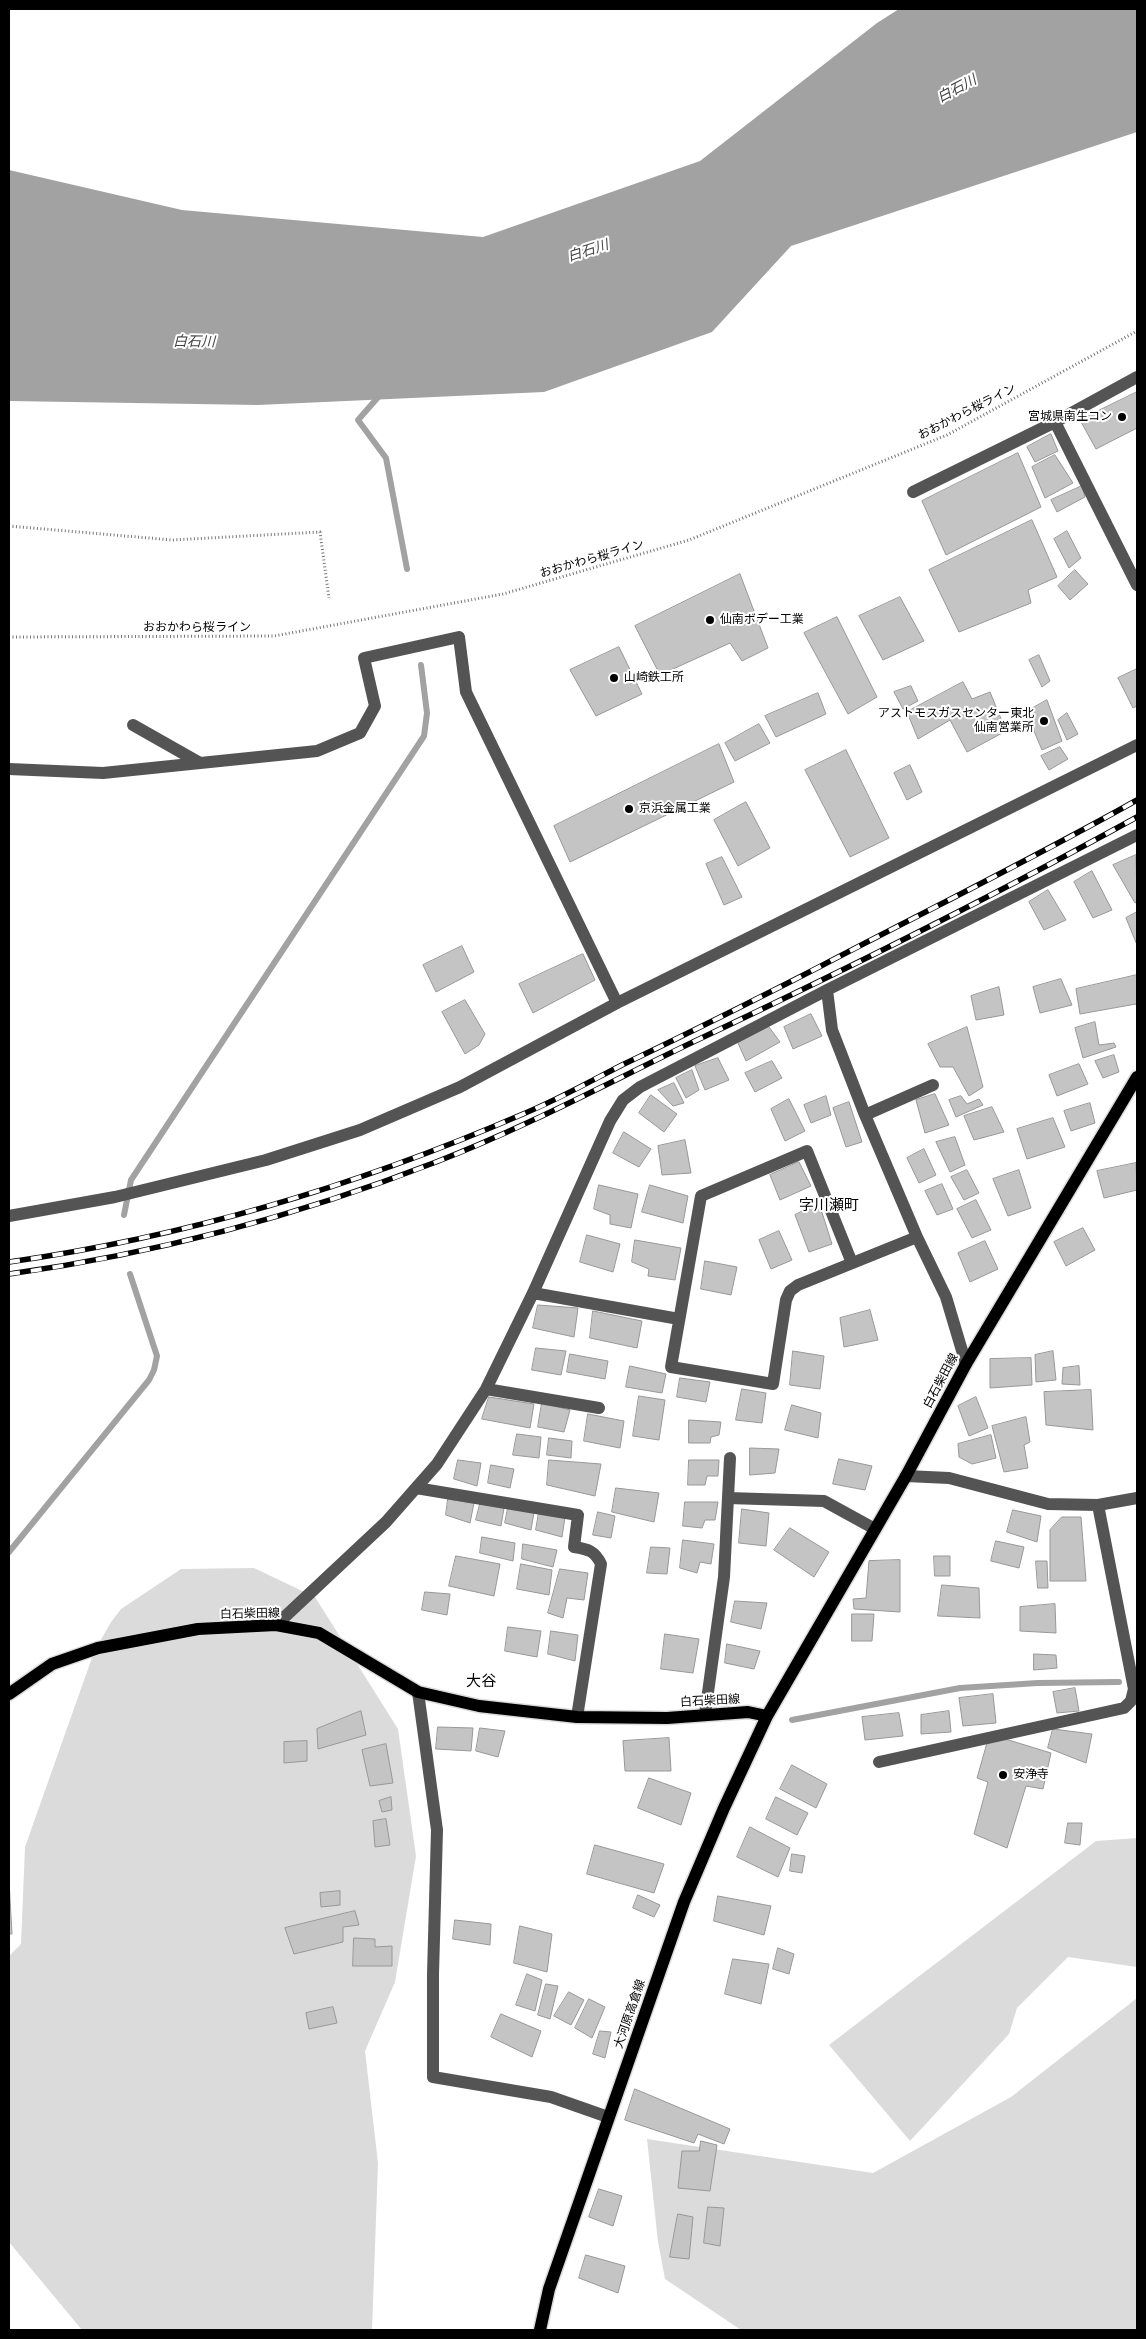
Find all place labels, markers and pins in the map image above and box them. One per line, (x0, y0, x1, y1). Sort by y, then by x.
place label: 宮城県南生コン (1028, 410, 1112, 424)
marker: 宮城県南生コン (1116, 411, 1128, 423)
place label: 仙南ボデー工業 (720, 613, 804, 627)
marker: 仙南ボデー工業 (704, 614, 716, 626)
place label: 山崎鉄工所 (624, 671, 684, 685)
marker: 山崎鉄工所 (608, 672, 620, 684)
place label: アストモスガスセンター東北 仙南営業所 (878, 707, 1034, 735)
marker: アストモスガスセンター東北 仙南営業所 (1038, 715, 1050, 727)
place label: 京浜金属工業 (639, 802, 711, 816)
marker: 京浜金属工業 (623, 803, 635, 815)
place label: 安浄寺 (1013, 1768, 1049, 1782)
marker: 安浄寺 (997, 1769, 1009, 1781)

